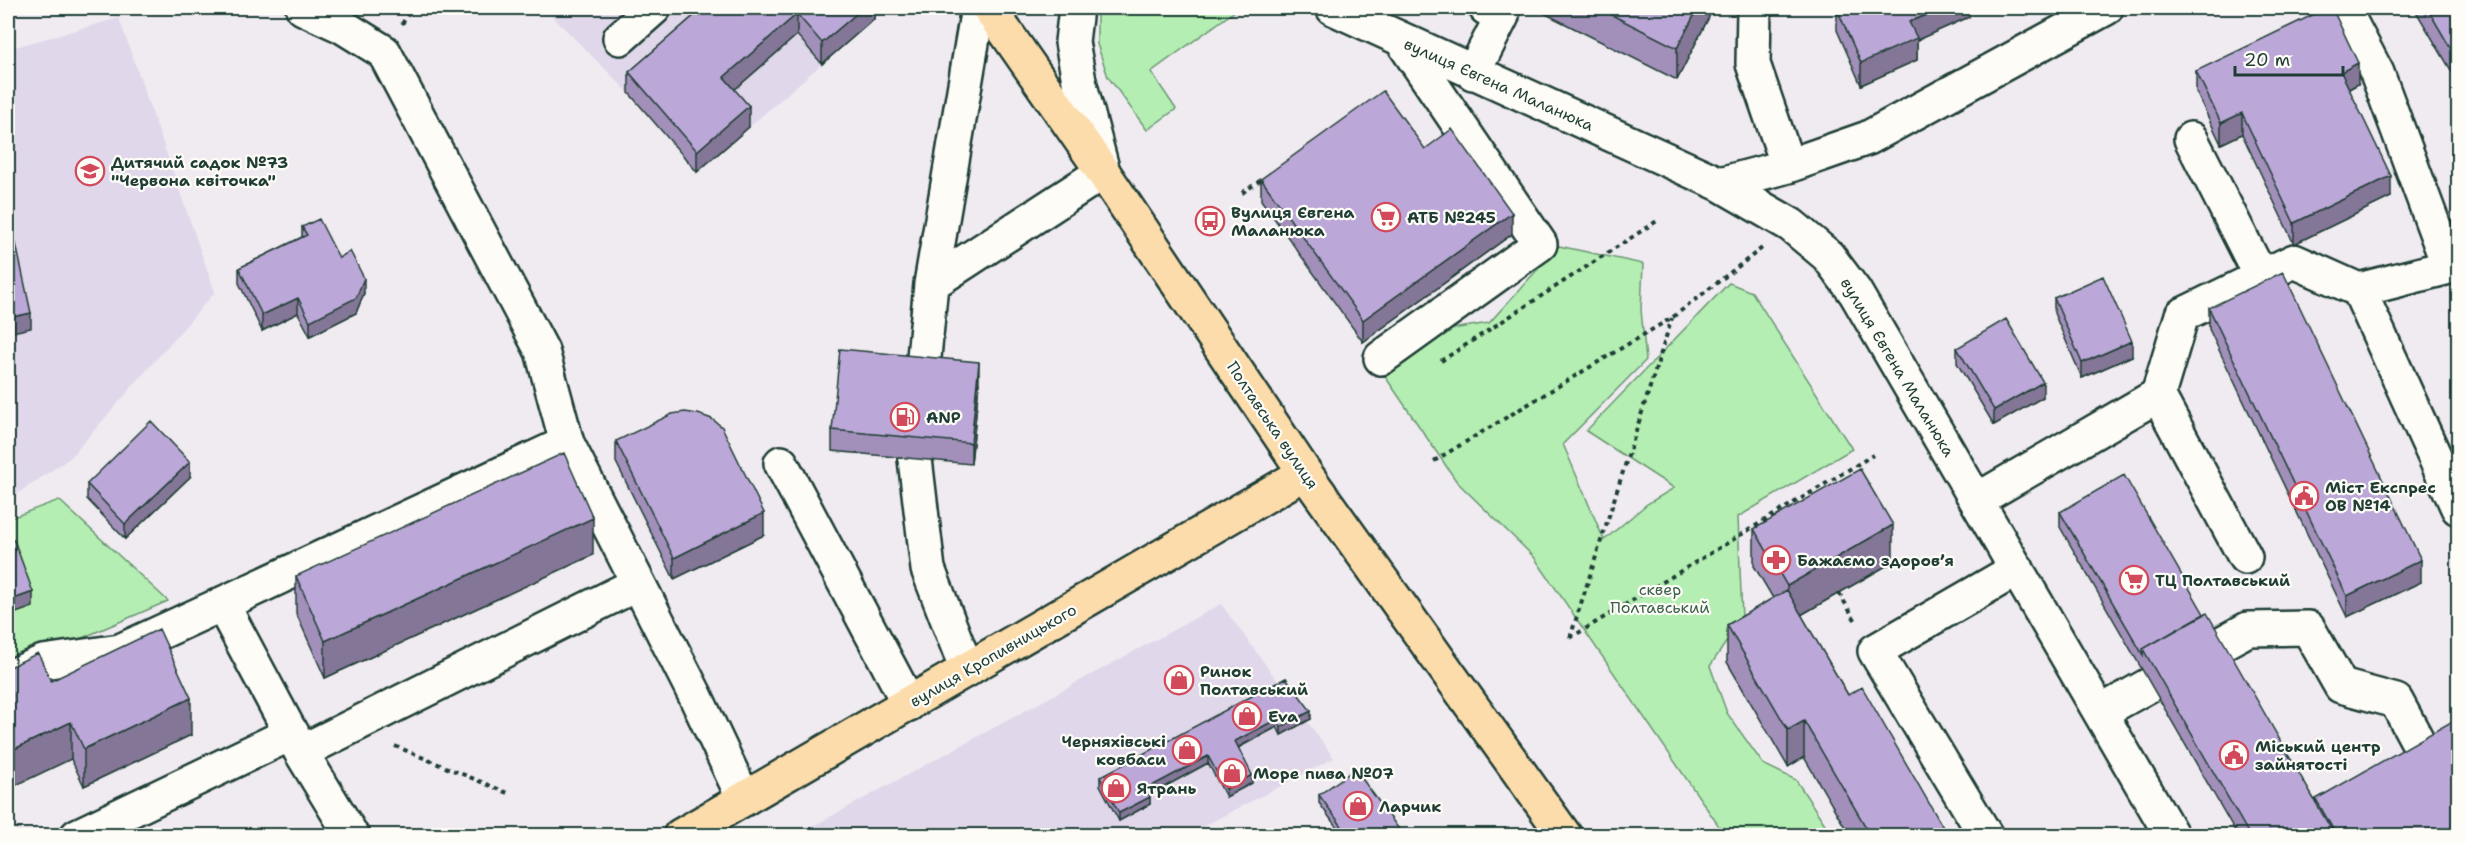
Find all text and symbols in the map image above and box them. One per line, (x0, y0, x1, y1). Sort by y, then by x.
street label: вулиця Євгена Маланюка (1401, 33, 1597, 136)
scale bar (2235, 39, 2343, 77)
text: 20 m (2244, 48, 2290, 72)
place label: Дитячий садок №73 "Червона квіточка" (111, 152, 288, 191)
school or university icon: Дитячий садок №73 "Червона квіточка" (74, 155, 106, 187)
supermarket icon: АТБ №245 (1370, 201, 1402, 233)
place label: Вулиця Євгена Маланюка (1231, 202, 1354, 241)
bus stop icon: Вулиця Євгена Маланюка (1194, 205, 1226, 237)
place label: АТБ №245 (1407, 207, 1496, 228)
street label: вулиця Євгена Маланюка (1836, 274, 1959, 461)
street label: Полтавська вулиця (1222, 357, 1323, 493)
fuel station icon: ANP (889, 401, 921, 433)
place label: ANP (926, 407, 961, 428)
place label: Міст Експрес ОВ №14 (2325, 477, 2436, 516)
public building icon: Міст Експрес ОВ №14 (2288, 480, 2320, 512)
pharmacy icon: Бажаємо здоровʼя (1760, 544, 1792, 576)
place label: Бажаємо здоровʼя (1797, 550, 1954, 571)
supermarket icon: ТЦ Полтавський (2118, 564, 2150, 596)
place label: ТЦ Полтавський (2155, 570, 2290, 591)
park label: сквер Полтавський (1610, 579, 1710, 618)
street label: вулиця Кропивницького (906, 599, 1080, 712)
place label: Ринок Полтавський (1200, 661, 1308, 700)
shop icon: Ринок Полтавський (1163, 664, 1195, 696)
shop icon: Eva (1231, 700, 1263, 732)
place label: Eva (1268, 706, 1298, 727)
place label: Черняхівські ковбаси (1062, 731, 1166, 770)
shop icon: Черняхівські ковбаси (1171, 734, 1203, 766)
place label: Міський центр зайнятості (2255, 736, 2381, 775)
public building icon: Міський центр зайнятості (2218, 739, 2250, 771)
shop icon: Море пива №07 (1216, 757, 1248, 789)
place label: Море пива №07 (1253, 763, 1394, 784)
shop icon: Ятрань (1100, 772, 1132, 804)
place label: Ятрань (1137, 778, 1197, 799)
shop icon: Ларчик (1342, 790, 1374, 822)
place label: Ларчик (1379, 796, 1441, 817)

